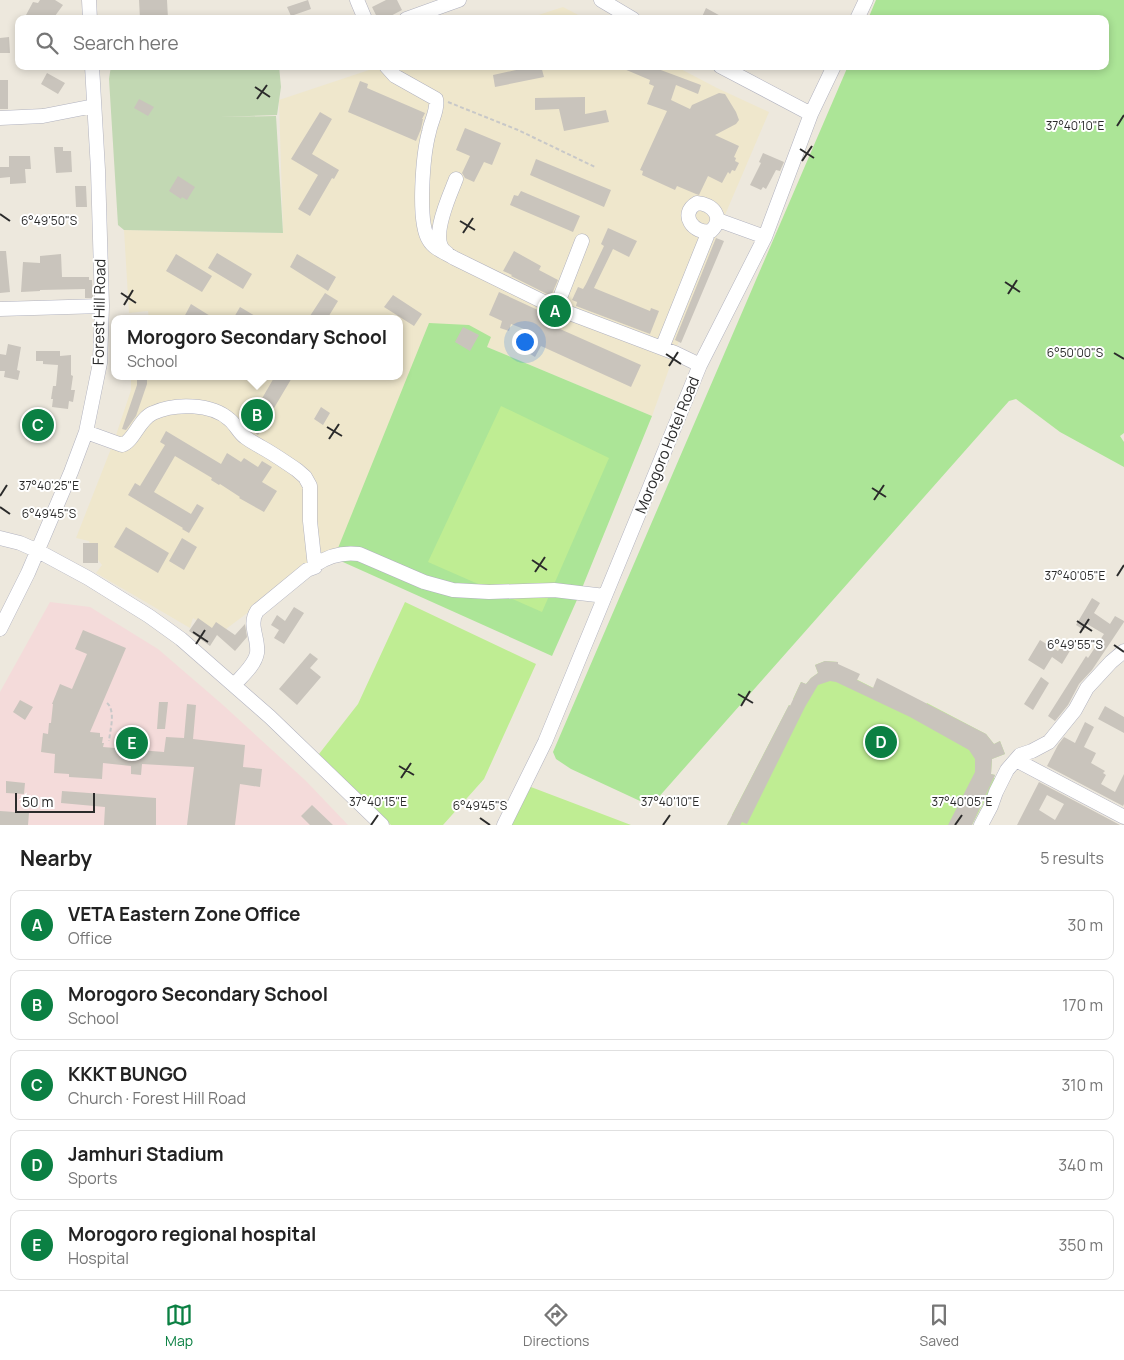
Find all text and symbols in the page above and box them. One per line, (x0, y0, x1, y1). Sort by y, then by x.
search box (15, 15, 1109, 70)
icon: search (33, 29, 61, 57)
text: Search here (73, 30, 179, 56)
text: 37°40'10"E (1046, 117, 1104, 134)
text: 6°49'50"S (21, 212, 77, 229)
street label: Forest Hill Road (88, 259, 110, 365)
pin: A (539, 292, 571, 330)
popup (111, 315, 403, 380)
text: Morogoro Secondary School (127, 324, 387, 350)
your location (512, 329, 538, 355)
text: 6°50'00"S (1047, 344, 1103, 361)
text: School (127, 350, 178, 372)
street label: Morogoro Hotel Road (630, 373, 704, 517)
pin: B (241, 396, 273, 434)
pin: C (22, 406, 54, 444)
text: 37°40'25"E (19, 477, 79, 494)
text: 6°49'45"S (22, 505, 76, 522)
text: 37°40'05"E (1045, 567, 1106, 584)
text: 6°49'55"S (1047, 636, 1103, 653)
pin: D (865, 723, 897, 761)
pin: E (116, 724, 148, 762)
scale bar (15, 790, 95, 813)
text: 50 m (22, 792, 53, 811)
text: 37°40'15"E (349, 793, 407, 810)
text: 37°40'10"E (641, 793, 699, 810)
text: 37°40'05"E (932, 793, 993, 810)
text: 6°49'45"S (453, 797, 507, 814)
text: Nearby (20, 844, 92, 872)
text: 5 results (1040, 847, 1104, 869)
text: VETA Eastern Zone Office (68, 901, 301, 927)
text: A (32, 914, 42, 936)
text: 30 m (1068, 914, 1103, 936)
text: Office (68, 927, 112, 949)
text: Morogoro Secondary School (68, 981, 328, 1007)
text: B (32, 994, 42, 1016)
text: 170 m (1062, 994, 1103, 1016)
text: School (68, 1007, 119, 1029)
text: KKKT BUNGO (68, 1061, 187, 1087)
text: C (31, 1074, 43, 1096)
text: 310 m (1061, 1074, 1103, 1096)
text: Church · Forest Hill Road (68, 1087, 246, 1109)
text: Jamhuri Stadium (68, 1141, 224, 1167)
text: D (31, 1154, 43, 1176)
text: 340 m (1058, 1154, 1103, 1176)
text: Sports (68, 1167, 117, 1189)
text: Morogoro regional hospital (68, 1221, 316, 1247)
text: E (32, 1234, 42, 1256)
text: 350 m (1058, 1234, 1103, 1256)
text: Hospital (68, 1247, 129, 1269)
tab: Map (165, 1301, 193, 1350)
tab: Directions (523, 1301, 589, 1350)
tab: Saved (920, 1301, 959, 1350)

